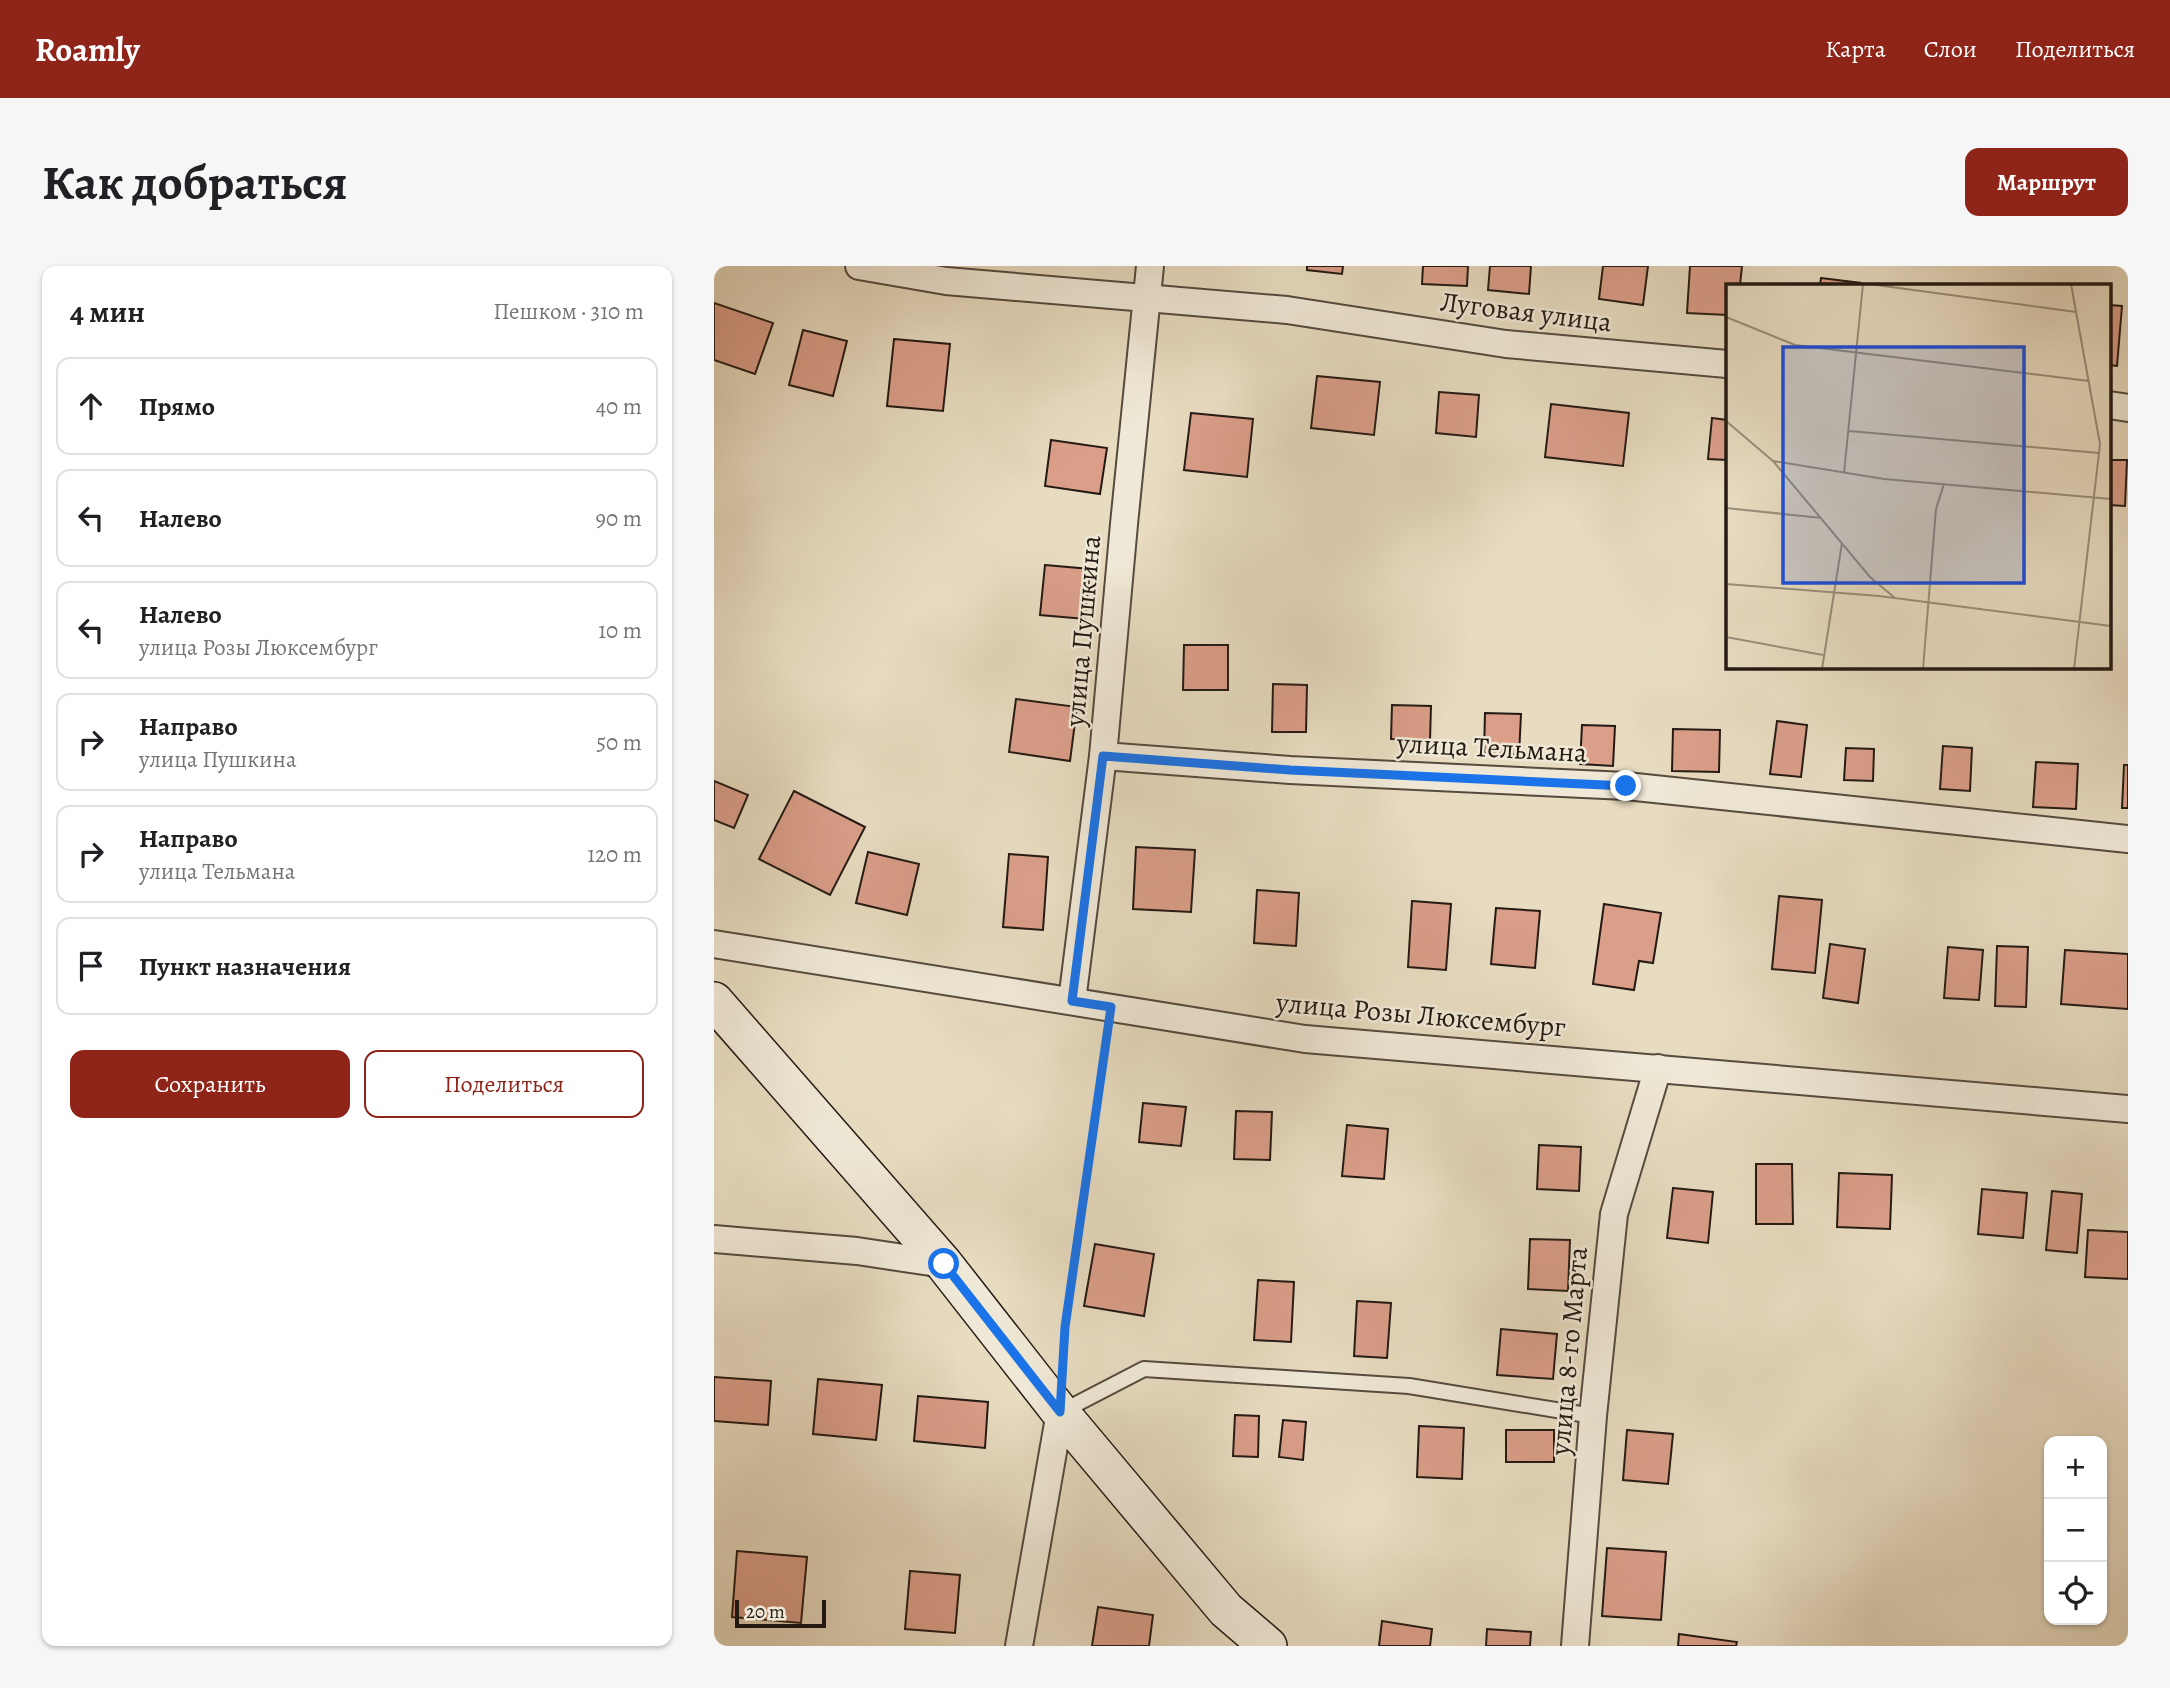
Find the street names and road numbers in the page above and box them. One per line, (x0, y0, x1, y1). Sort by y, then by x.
street label: Луговая улица (1438, 283, 1614, 341)
street label: улица Пушкина (1056, 534, 1110, 729)
street label: улица Тельмана (1395, 724, 1588, 772)
street label: улица Розы Люксембург (1274, 983, 1568, 1047)
street label: улица 8-го Марта (1541, 1245, 1597, 1458)

